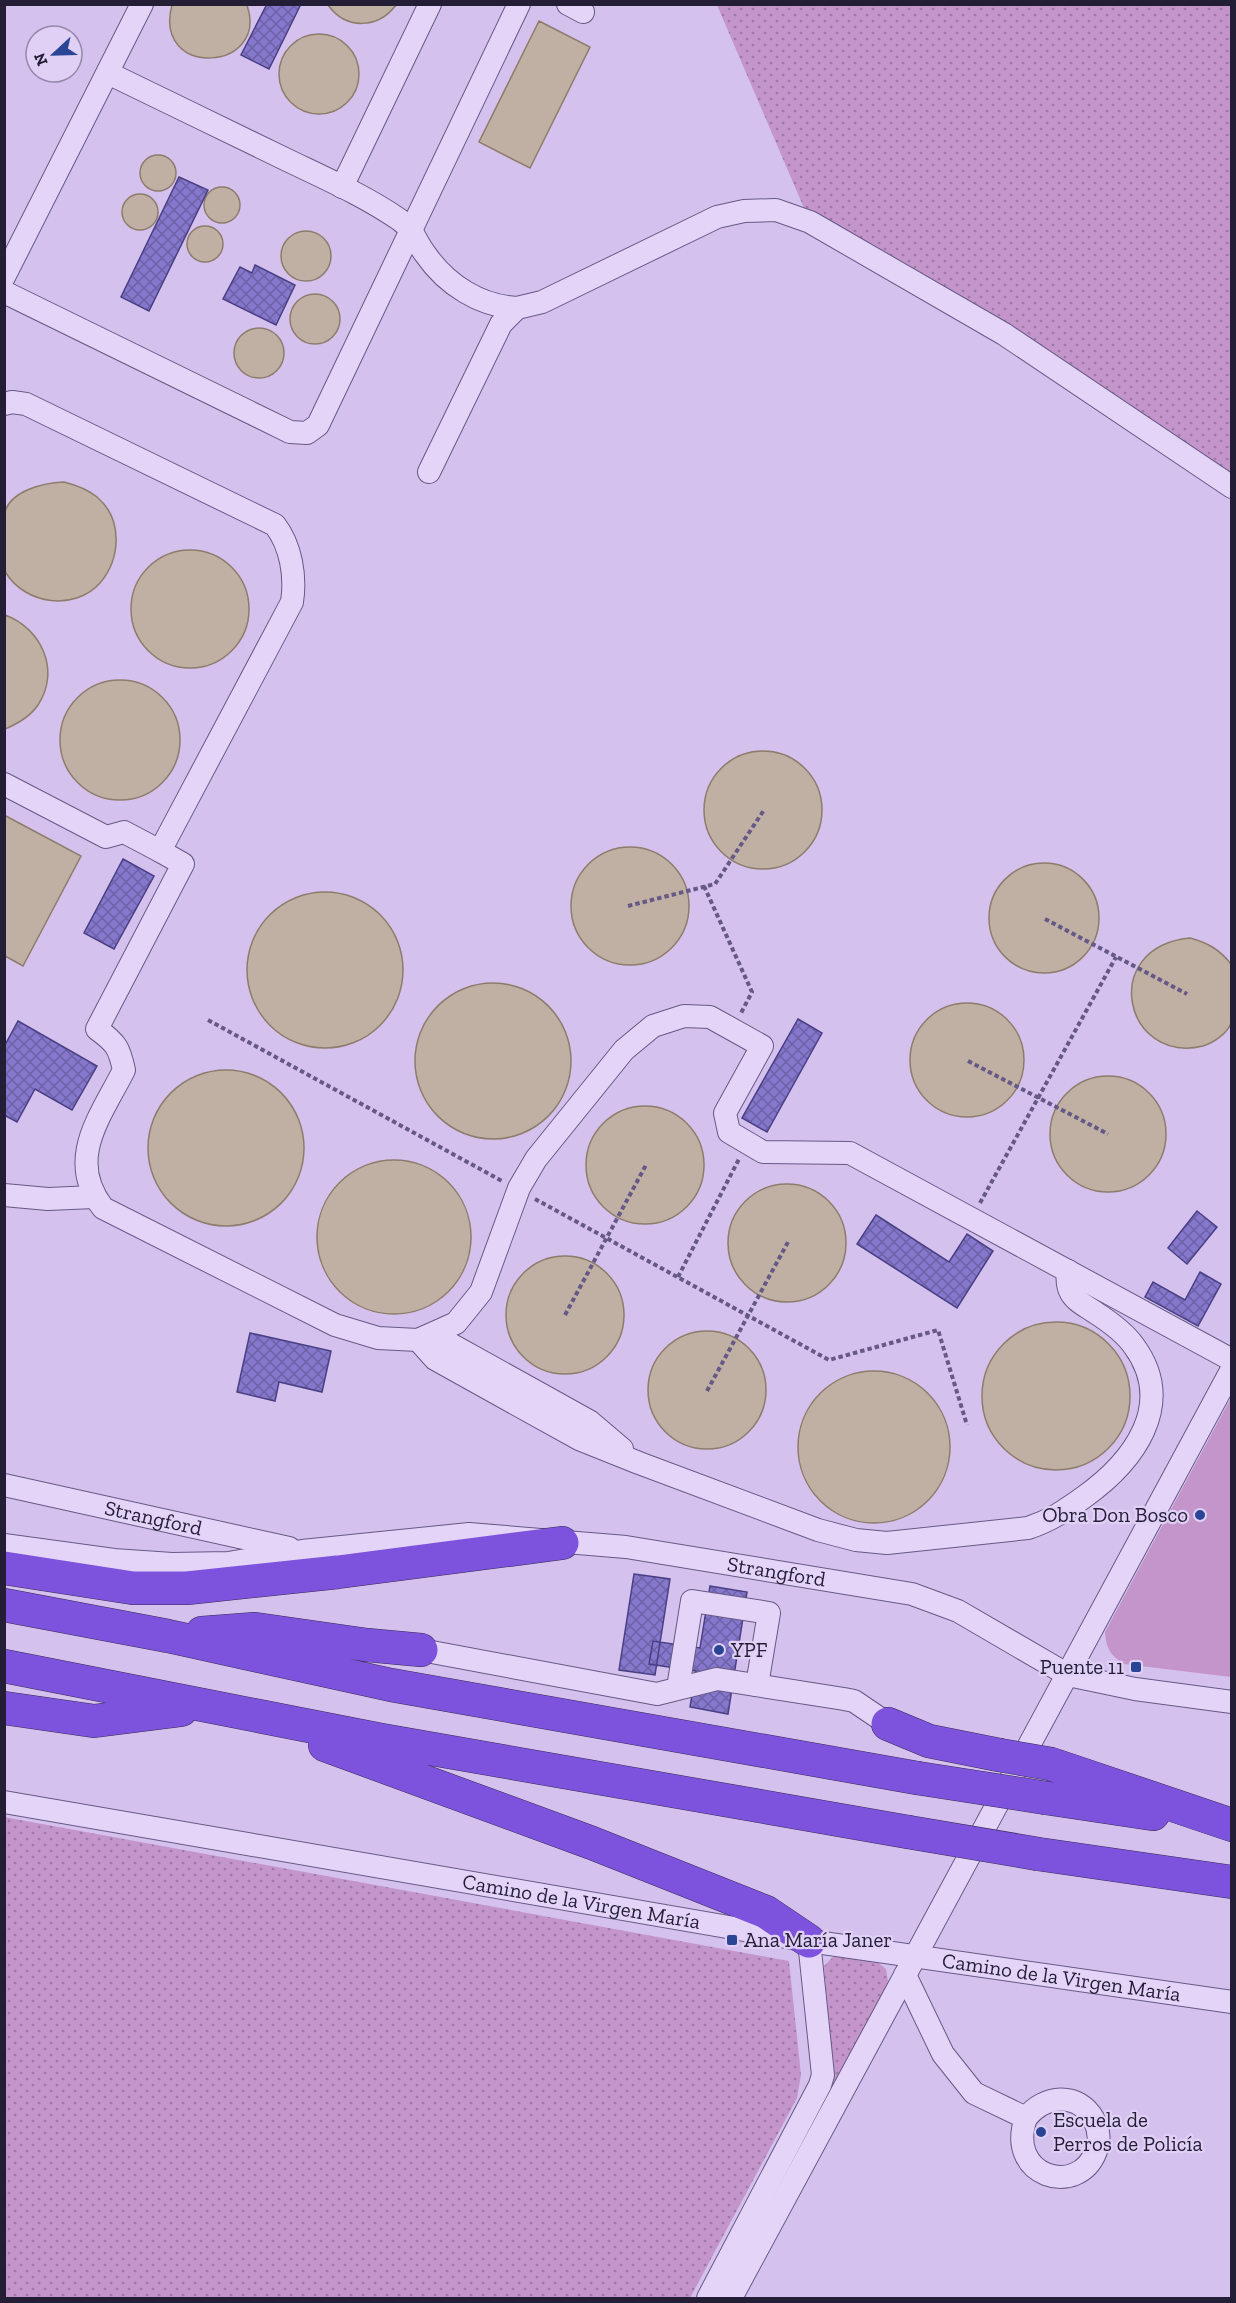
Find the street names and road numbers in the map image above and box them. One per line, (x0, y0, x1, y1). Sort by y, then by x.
street label: Strangford (102, 1495, 205, 1541)
street label: Strangford (726, 1551, 828, 1592)
street label: Camino de la Virgen María (461, 1868, 702, 1934)
street label: Camino de la Virgen María (941, 1947, 1183, 2006)

